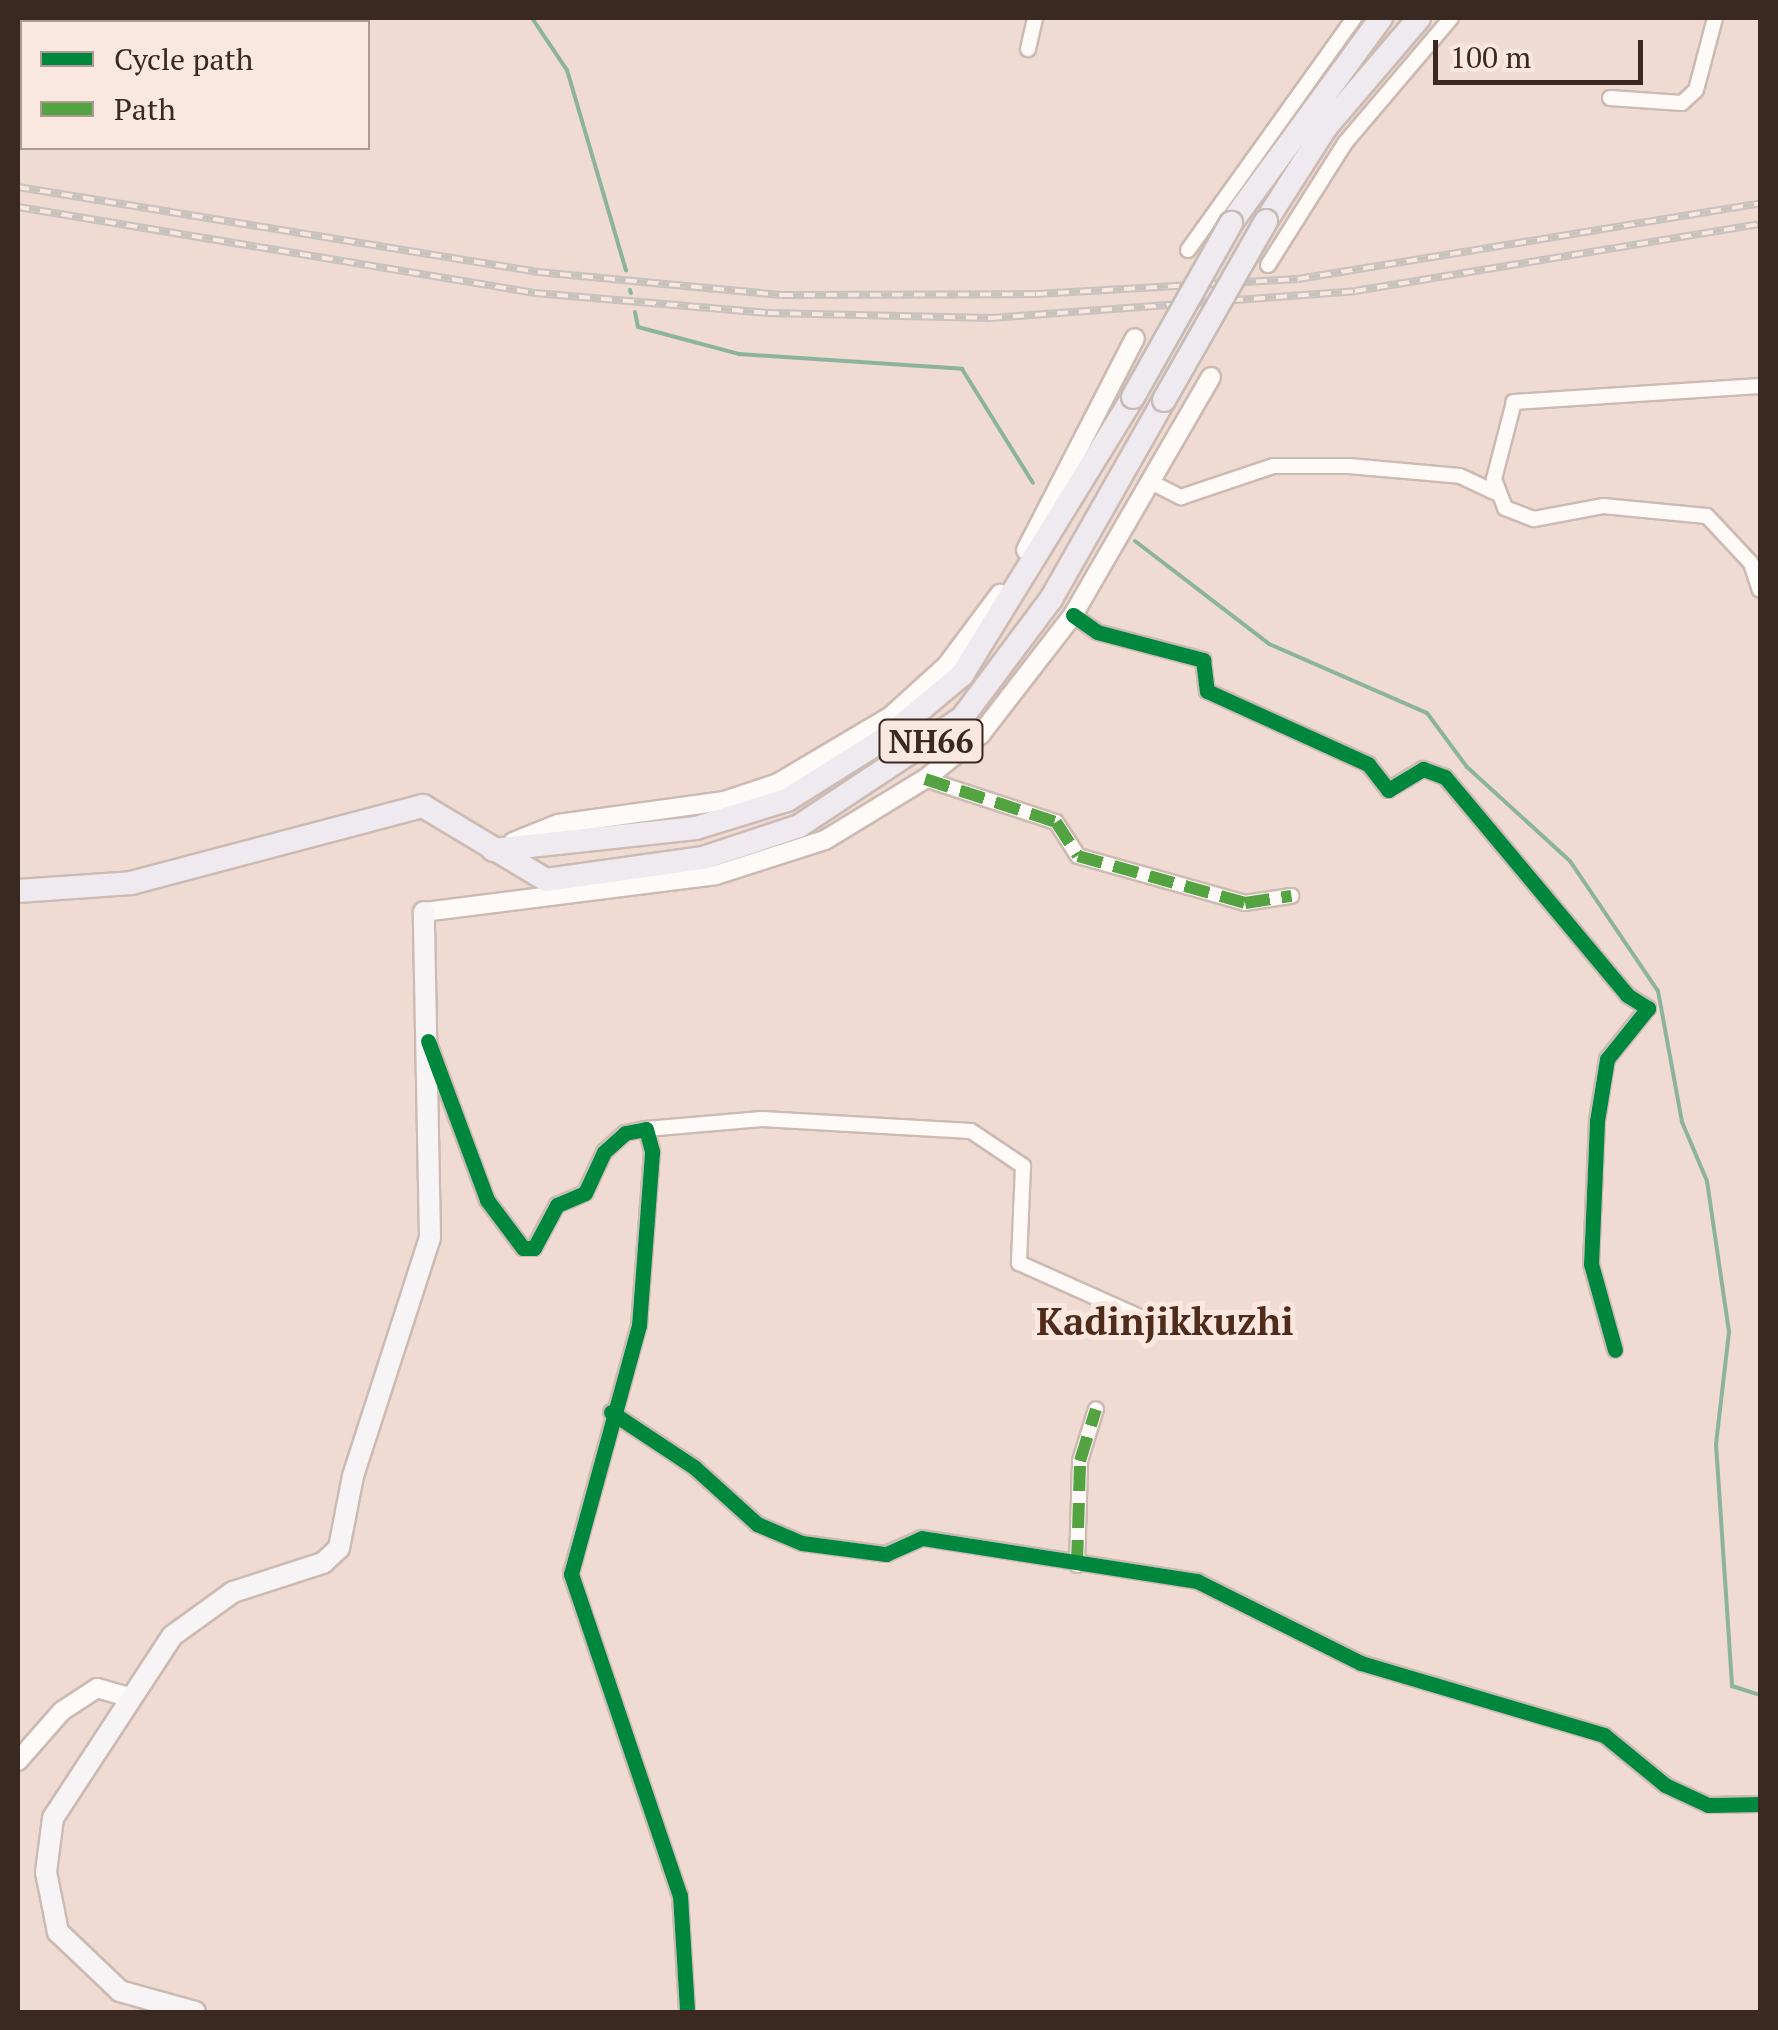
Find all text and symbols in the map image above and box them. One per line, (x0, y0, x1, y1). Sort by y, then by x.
legend (20, 20, 370, 150)
scale bar (1438, 20, 1648, 82)
text: 100 m (1450, 37, 1531, 77)
text: Cycle path (114, 39, 253, 79)
text: Path (114, 89, 176, 129)
road number: NH66 (876, 714, 986, 768)
district label: Kadinjikkuzhi (1036, 1299, 1294, 1345)

